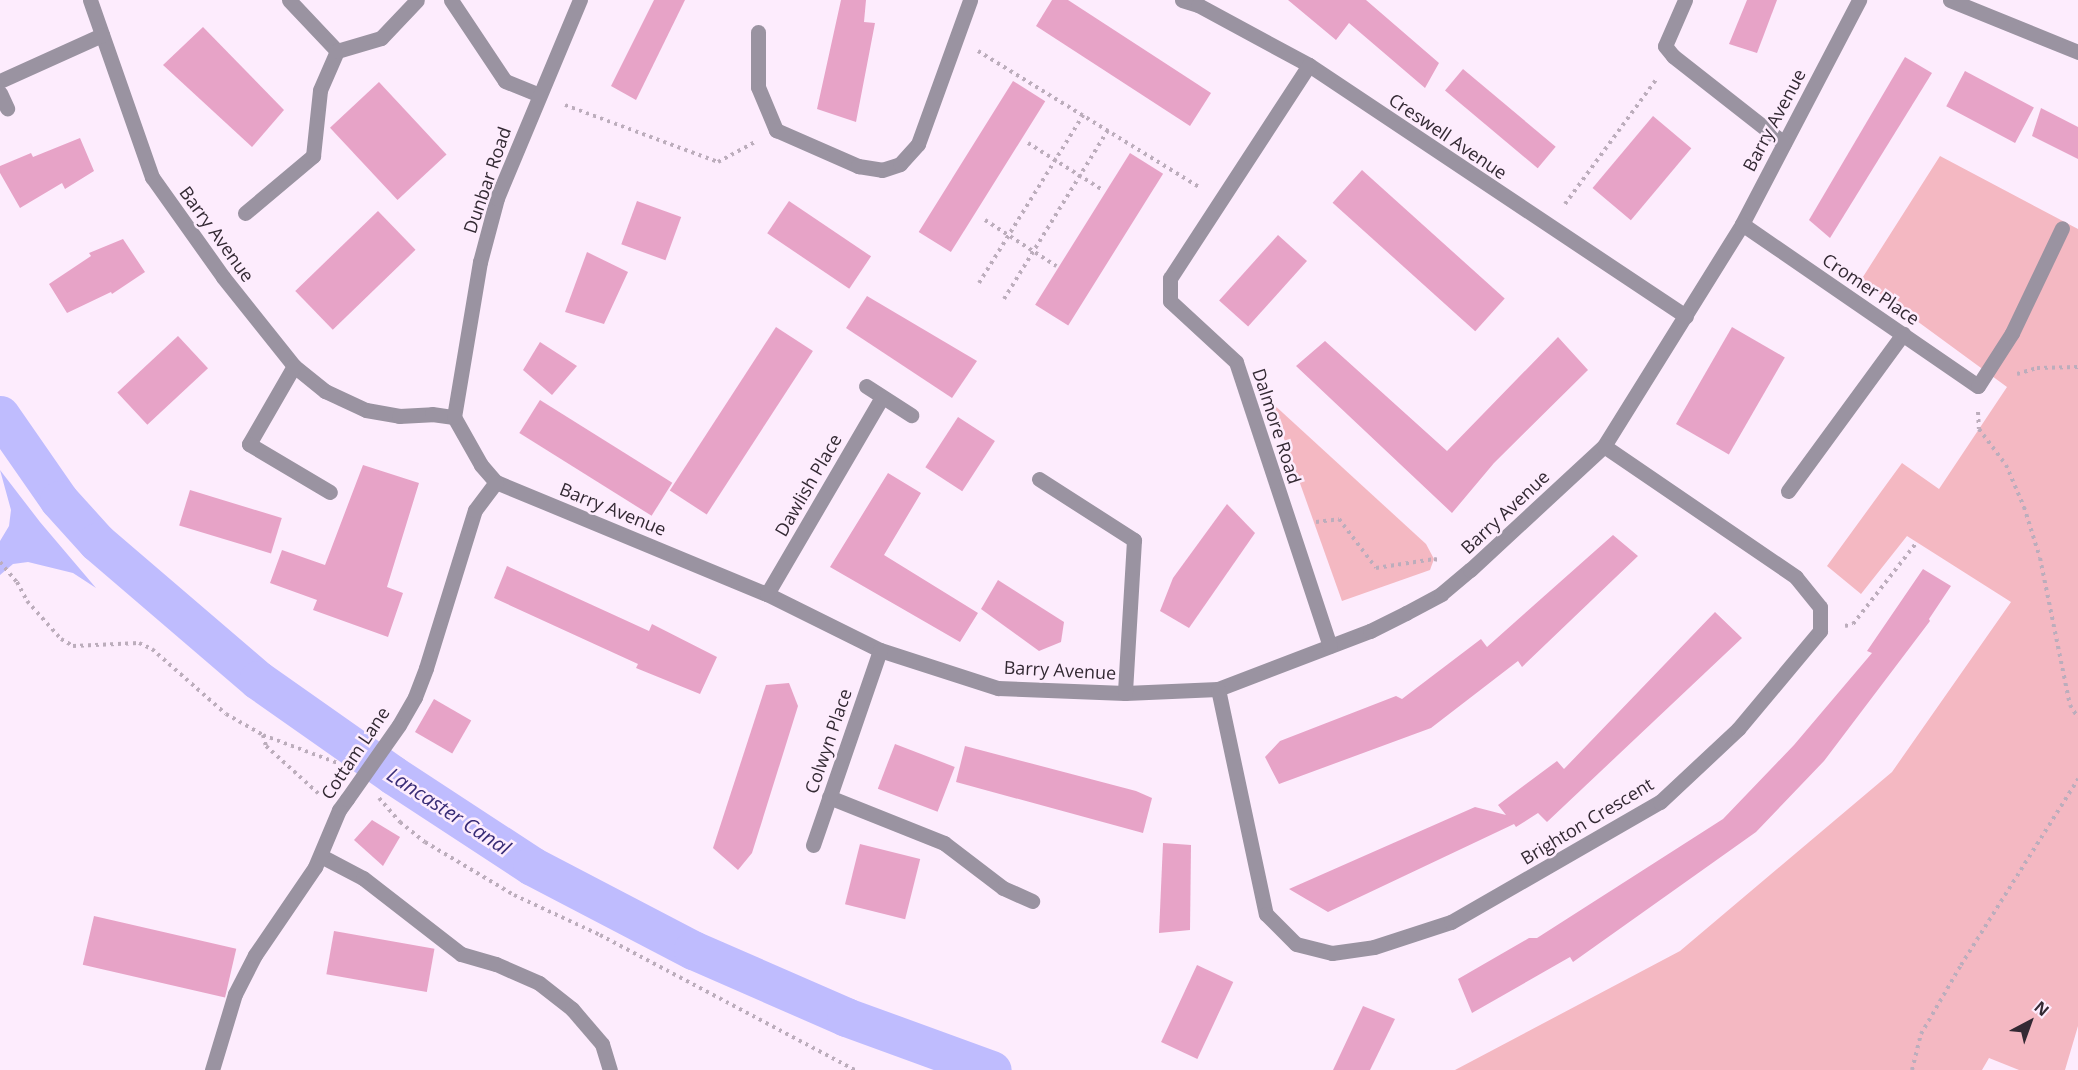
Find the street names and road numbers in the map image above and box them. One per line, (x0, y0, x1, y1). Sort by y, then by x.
street label: Barry Avenue (1738, 65, 1810, 175)
street label: Creswell Avenue (1385, 88, 1511, 184)
street label: Dunbar Road (459, 124, 515, 236)
street label: Barry Avenue (175, 182, 259, 286)
street label: Cromer Place (1818, 249, 1924, 329)
street label: Dalmore Road (1248, 366, 1306, 486)
street label: Dawlish Place (770, 430, 846, 540)
street label: Barry Avenue (1456, 466, 1554, 558)
street label: Barry Avenue (557, 478, 669, 540)
street label: Barry Avenue (1003, 656, 1117, 684)
street label: Colwyn Place (800, 686, 856, 796)
street label: Cottam Lane (316, 703, 394, 803)
street label: Brighton Crescent (1517, 773, 1657, 869)

